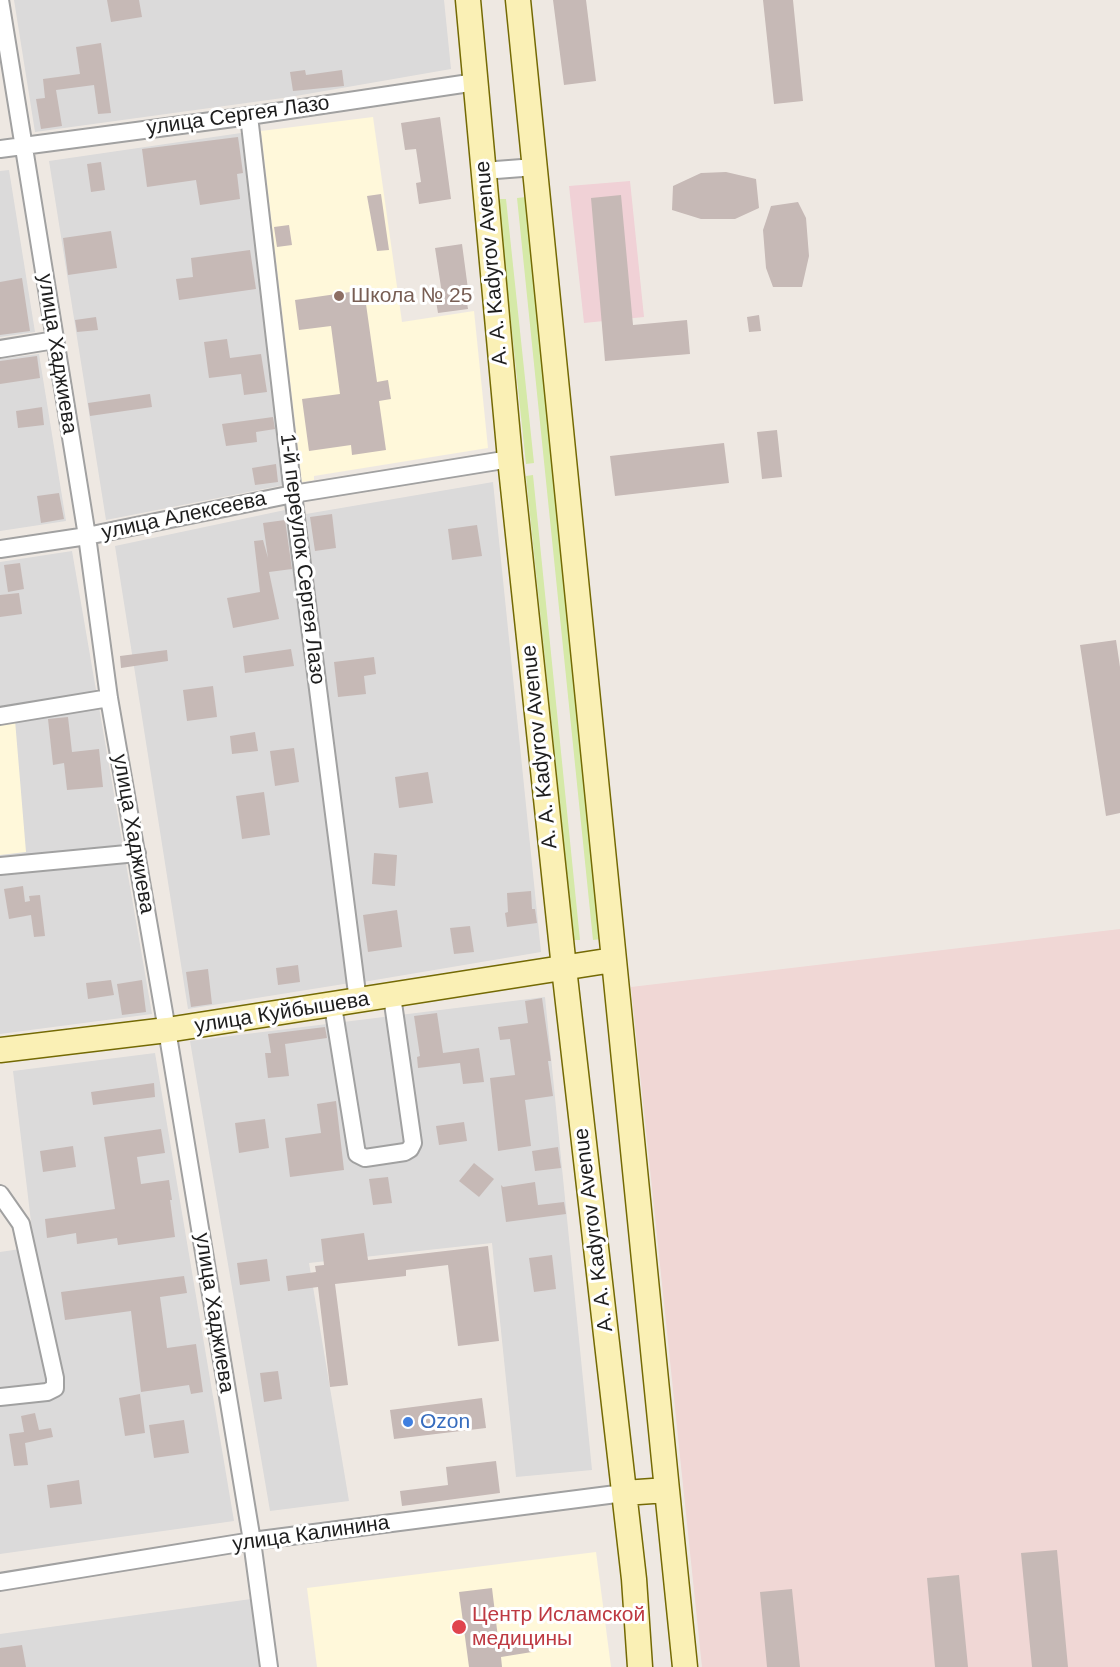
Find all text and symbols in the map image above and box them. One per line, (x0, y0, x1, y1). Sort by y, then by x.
street label: улица Сергея Лазо (145, 91, 331, 141)
street label: A. A. Kadyrov Avenue (471, 160, 513, 366)
street label: улица Хаджиева (32, 272, 82, 436)
place label: Школа № 25 (351, 283, 472, 309)
marker: Школа № 25 (332, 289, 346, 303)
street label: 1-й переулок Сергея Лазо (274, 432, 330, 686)
street label: улица Алексеева (100, 486, 268, 546)
street label: A. A. Kadyrov Avenue (517, 644, 563, 850)
street label: улица Хаджиева (107, 752, 159, 916)
street label: улица Куйбышева (193, 987, 371, 1039)
street label: A. A. Kadyrov Avenue (569, 1127, 619, 1333)
street label: улица Хаджиева (189, 1231, 239, 1395)
place label: Ozon (420, 1409, 470, 1435)
marker: Ozon (401, 1415, 415, 1429)
street label: улица Калинина (231, 1511, 391, 1557)
place label: Центр Исламской медицины (472, 1602, 645, 1652)
marker: Центр Исламской медицины (450, 1618, 468, 1636)

